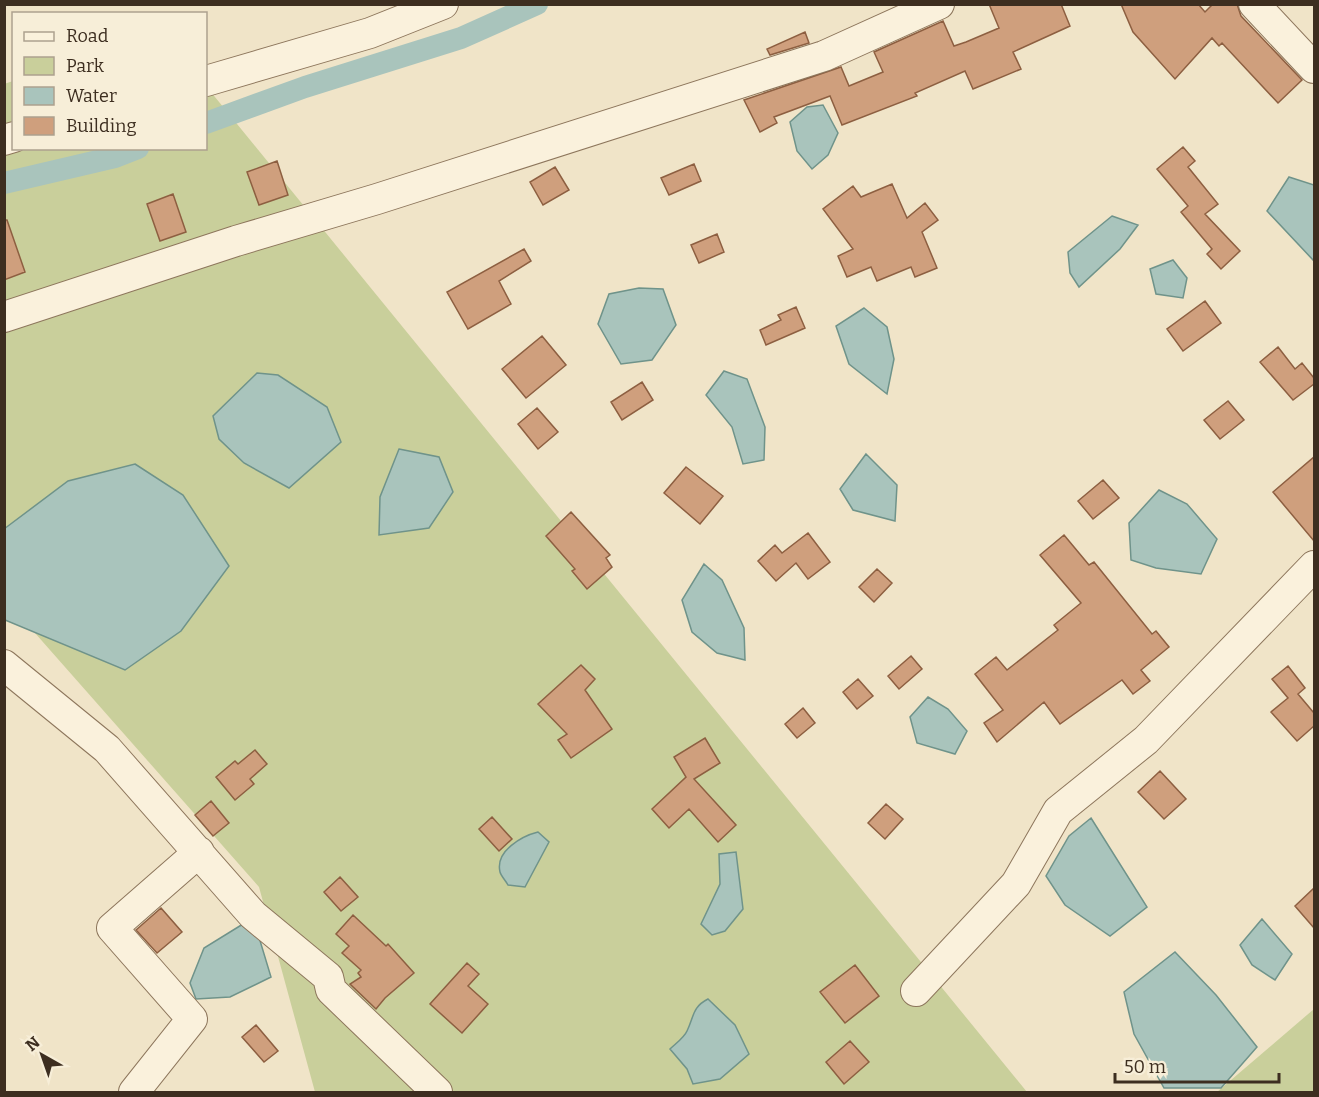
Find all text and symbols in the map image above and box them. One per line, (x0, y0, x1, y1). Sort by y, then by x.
legend (12, 12, 207, 150)
text: Road (66, 25, 109, 47)
text: Park (66, 55, 105, 77)
text: Water (66, 85, 117, 107)
text: Building (66, 115, 137, 137)
north arrow (12, 1025, 72, 1085)
text: N (22, 1033, 44, 1055)
scale bar (1115, 1046, 1278, 1084)
text: 50 m (1124, 1056, 1166, 1078)

